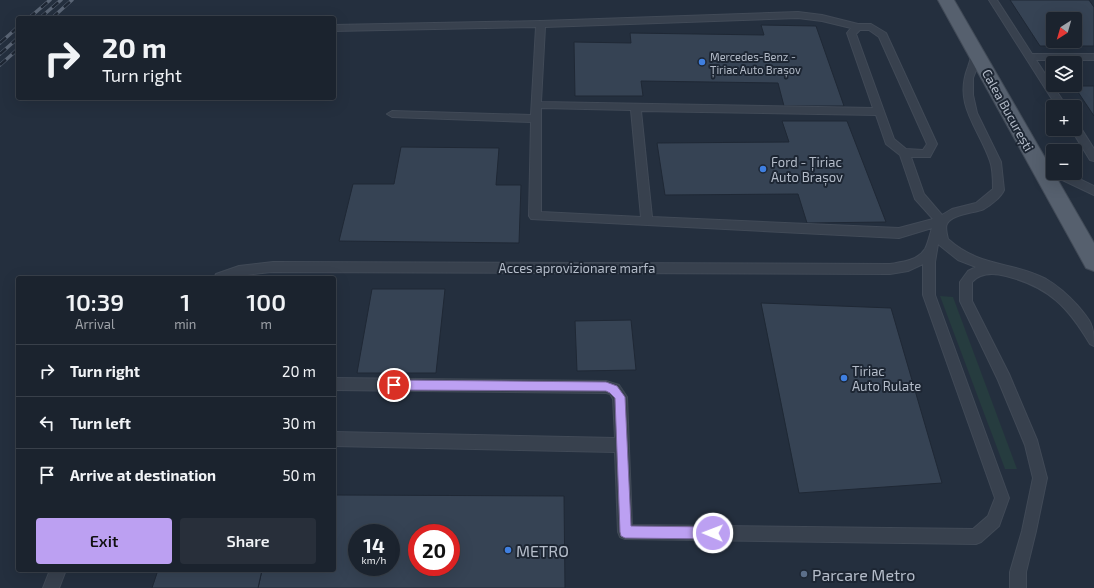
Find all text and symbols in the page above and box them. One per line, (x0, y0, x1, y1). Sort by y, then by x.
north arrow (1046, 12, 1082, 48)
map controls (1046, 12, 1082, 180)
text: 20 m (102, 30, 167, 64)
icon: right (36, 32, 88, 84)
place label: Mercedes-Benz - Țiriac Auto Brașov (710, 50, 801, 78)
button: layers (1046, 56, 1082, 92)
marker: Mercedes-Benz - Țiriac Auto Brașov (697, 57, 707, 67)
text: Turn right (102, 64, 182, 86)
street label: Calea București (978, 66, 1037, 154)
button: + (1046, 100, 1082, 136)
button: − (1046, 144, 1082, 180)
place label: Ford - Țiriac Auto Brașov (771, 154, 843, 186)
marker: Ford - Țiriac Auto Brașov (758, 164, 768, 174)
street label: Acces aprovizionare marfa (499, 260, 655, 276)
text: 10:39 (66, 287, 124, 316)
text: 1 (180, 287, 190, 316)
text: 100 (246, 287, 286, 316)
text: Arrival (75, 316, 115, 332)
text: min (174, 316, 196, 332)
text: m (260, 316, 272, 332)
icon: right (36, 360, 58, 382)
text: Turn right (70, 362, 140, 380)
text: 20 m (282, 362, 316, 380)
place label: Tiriac Auto Rulate (852, 363, 921, 394)
pin (377, 368, 411, 402)
marker: Tiriac Auto Rulate (839, 373, 849, 383)
icon: arrive (383, 374, 405, 396)
icon: left (36, 412, 58, 434)
text: Turn left (70, 414, 131, 432)
text: 30 m (282, 414, 316, 432)
icon: arrive (36, 464, 58, 486)
text: Arrive at destination (70, 466, 216, 484)
text: 50 m (282, 466, 316, 484)
position arrow (692, 512, 734, 554)
button: Exit (36, 518, 172, 564)
button: Share (180, 518, 316, 564)
speed limit sign: 20 (408, 524, 460, 576)
text: 14 (363, 533, 385, 557)
place label: METRO (516, 541, 569, 560)
marker: METRO (503, 545, 513, 555)
text: km/h (362, 554, 386, 566)
place label: Parcare Metro (812, 565, 915, 584)
marker: Parcare Metro (799, 569, 809, 579)

